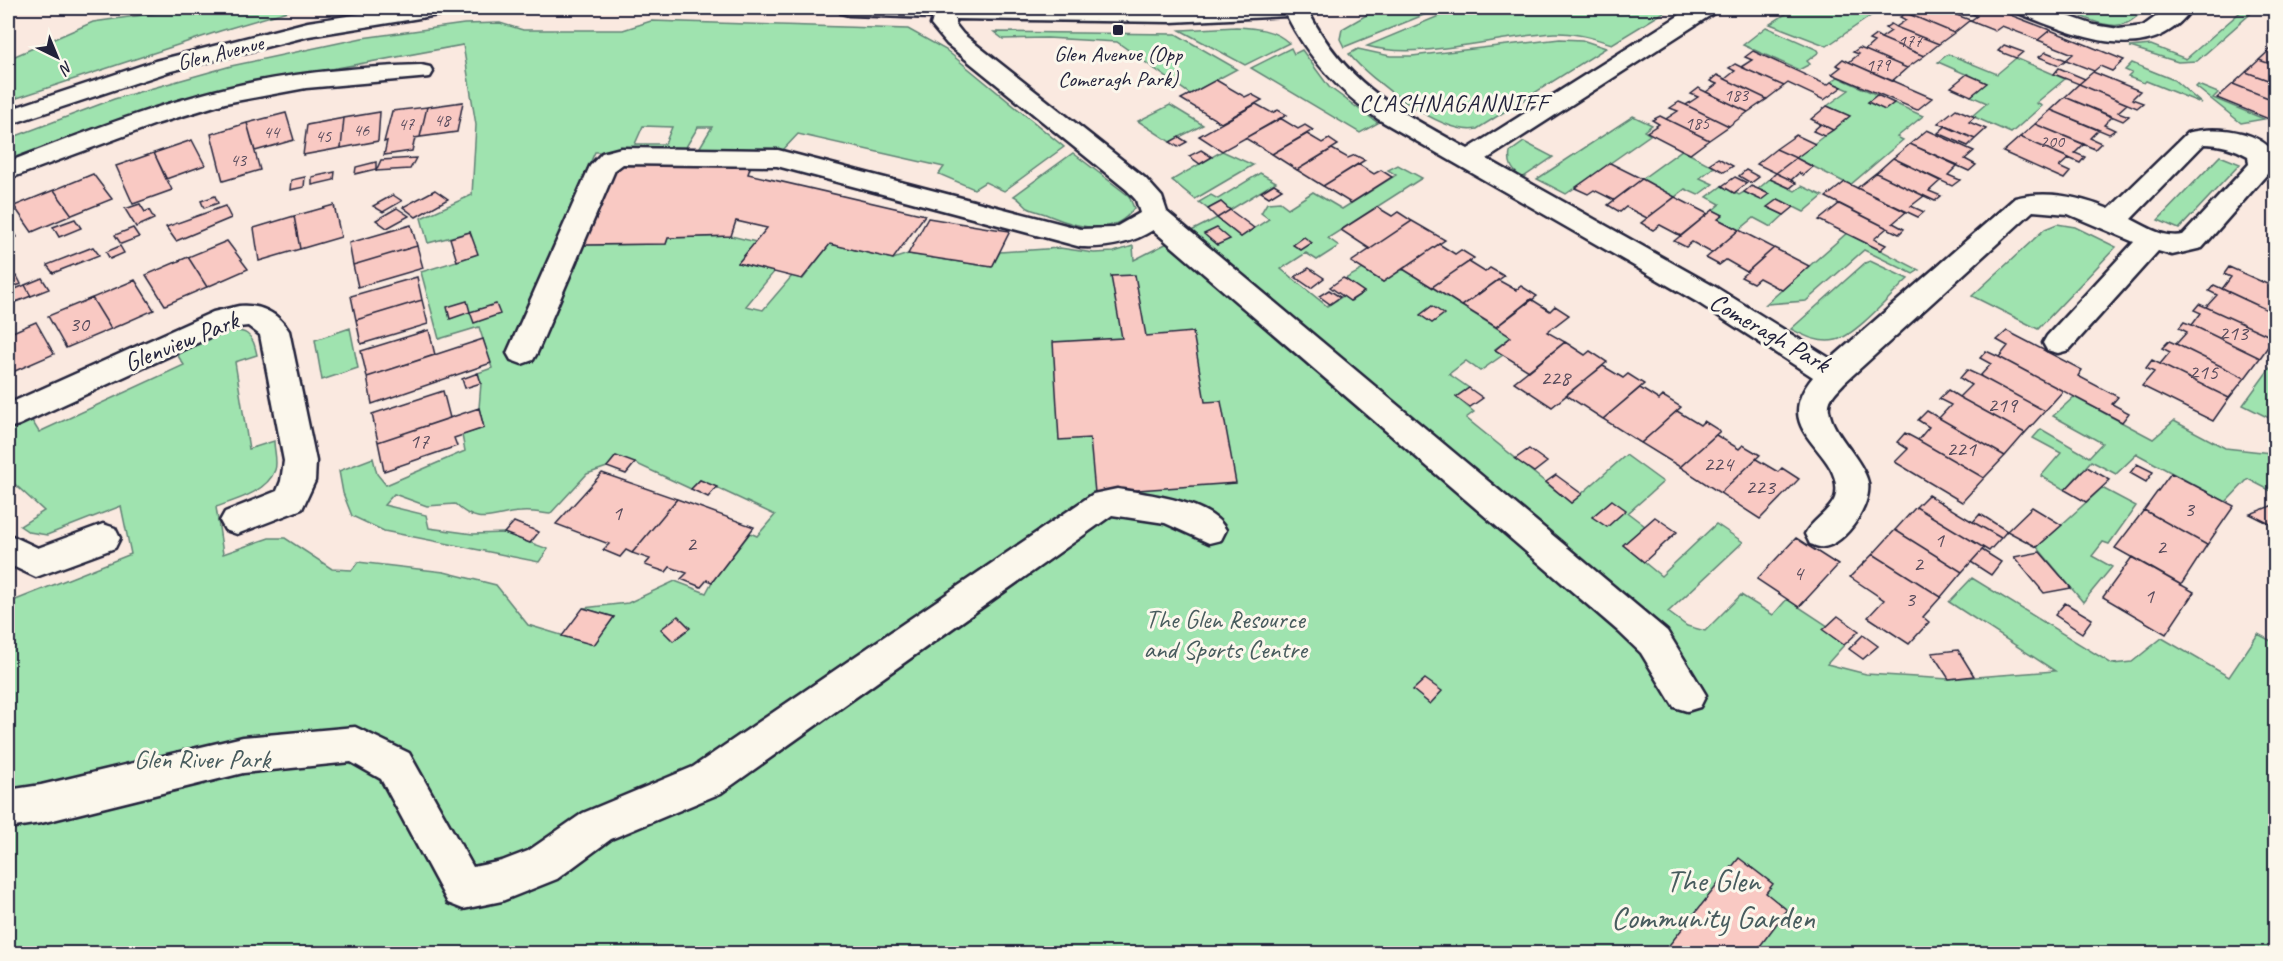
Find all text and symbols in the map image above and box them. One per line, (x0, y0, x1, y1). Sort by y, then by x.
marker: Glen Avenue (Opp Comeragh Park) (1111, 23, 1125, 37)
north arrow (27, 27, 87, 87)
street label: Glen Avenue (174, 28, 268, 77)
house number: 177 (1898, 30, 1923, 52)
place label: Glen Avenue (Opp Comeragh Park) (1054, 40, 1184, 93)
house number: 179 (1866, 54, 1892, 76)
text: N (54, 57, 77, 80)
house number: 183 (1724, 84, 1750, 106)
district label: CLASHNAGANNIFF (1359, 88, 1553, 118)
house number: 48 (434, 109, 452, 131)
house number: 185 (1685, 112, 1710, 134)
house number: 47 (398, 113, 415, 135)
house number: 46 (353, 119, 370, 141)
house number: 44 (263, 121, 281, 143)
house number: 45 (315, 125, 332, 147)
house number: 200 (2040, 130, 2066, 152)
house number: 43 (230, 149, 248, 171)
street label: Comeragh Park (1704, 285, 1838, 381)
street label: Glenview Park (119, 303, 245, 379)
house number: 30 (69, 310, 91, 338)
house number: 213 (2218, 319, 2250, 347)
house number: 215 (2188, 358, 2219, 386)
house number: 228 (1540, 364, 1572, 392)
house number: 219 (1987, 391, 2019, 419)
house number: 17 (409, 427, 430, 455)
house number: 221 (1946, 435, 1977, 463)
house number: 224 (1703, 450, 1735, 478)
house number: 223 (1745, 473, 1777, 501)
house number: 3 (2184, 495, 2196, 523)
house number: 1 (612, 499, 623, 527)
house number: 1 (1934, 526, 1945, 554)
house number: 2 (686, 530, 698, 558)
house number: 2 (2156, 533, 2168, 561)
house number: 2 (1913, 550, 1925, 578)
house number: 4 (1793, 559, 1805, 587)
house number: 1 (2144, 582, 2155, 610)
house number: 3 (1905, 585, 1917, 613)
park label: The Glen Resource and Sports Centre (1143, 603, 1309, 666)
park label: Glen River Park (134, 743, 272, 776)
park label: The Glen Community Garden (1611, 860, 1816, 938)

